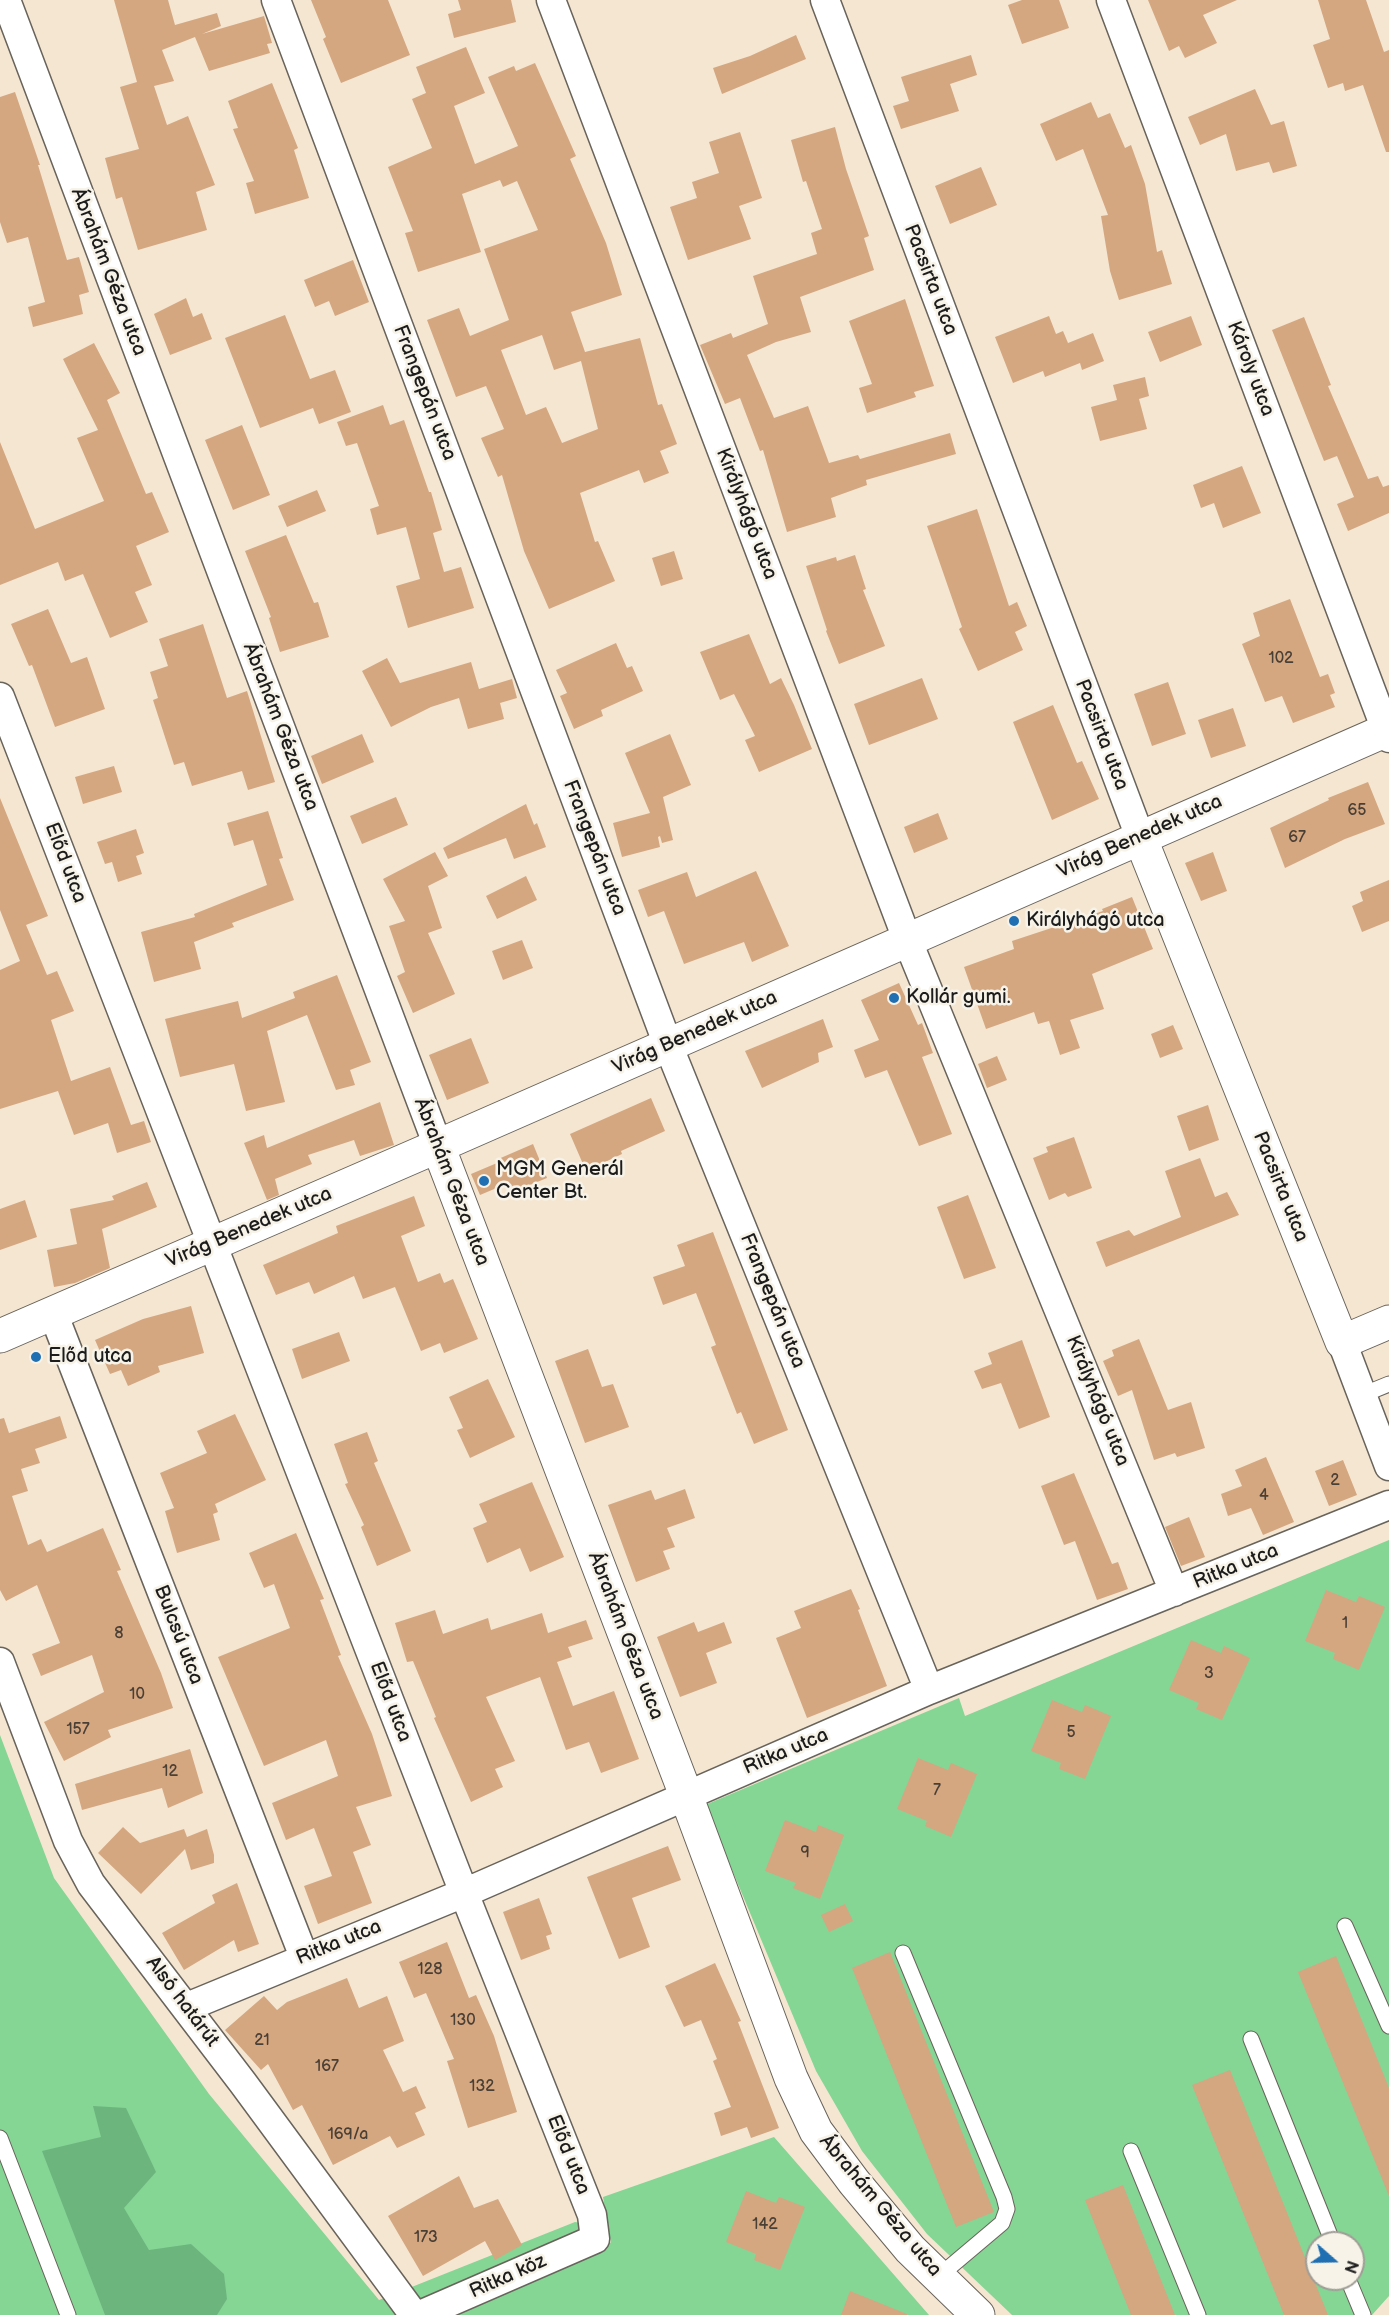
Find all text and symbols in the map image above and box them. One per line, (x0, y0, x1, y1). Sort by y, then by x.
street label: Ábrahám Géza utca (65, 185, 151, 359)
street label: Pacsirta utca (898, 221, 962, 339)
street label: Károly utca (1221, 318, 1279, 420)
street label: Frangepán utca (387, 322, 461, 464)
street label: Királyhágó utca (710, 445, 782, 583)
street label: Ábrahám Géza utca (237, 640, 323, 814)
house number: 102 (1268, 649, 1294, 669)
street label: Pacsirta utca (1069, 676, 1133, 794)
street label: Frangepán utca (557, 777, 631, 919)
street label: Virág Benedek utca (1054, 790, 1226, 884)
house number: 65 (1348, 801, 1366, 821)
street label: Előd utca (39, 819, 91, 907)
house number: 67 (1288, 828, 1306, 848)
place label: Királyhágó utca (1026, 909, 1165, 933)
marker: Királyhágó utca (1007, 914, 1021, 928)
street label: Virág Benedek utca (609, 986, 781, 1080)
place label: Kollár gumi. (906, 986, 1011, 1010)
marker: Kollár gumi. (887, 991, 901, 1005)
street label: Ábrahám Géza utca (408, 1095, 494, 1269)
street label: Pacsirta utca (1247, 1128, 1313, 1246)
place label: MGM Generál Center Bt. (496, 1158, 624, 1205)
marker: MGM Generál Center Bt. (477, 1174, 491, 1188)
street label: Virág Benedek utca (162, 1182, 336, 1274)
street label: Frangepán utca (734, 1230, 810, 1372)
street label: Királyhágó utca (1060, 1332, 1134, 1470)
place label: Előd utca (48, 1345, 132, 1369)
marker: Előd utca (29, 1350, 43, 1364)
house number: 2 (1330, 1471, 1340, 1491)
house number: 4 (1259, 1486, 1269, 1506)
street label: Ritka utca (1190, 1539, 1282, 1595)
street label: Ábrahám Géza utca (582, 1549, 668, 1723)
street label: Bulcsú utca (148, 1582, 208, 1688)
house number: 1 (1342, 1614, 1348, 1634)
house number: 8 (114, 1624, 124, 1644)
street label: Előd utca (364, 1658, 416, 1746)
house number: 3 (1204, 1664, 1214, 1684)
house number: 10 (129, 1685, 145, 1705)
house number: 157 (66, 1720, 90, 1740)
street label: Ritka utca (740, 1723, 832, 1781)
house number: 5 (1066, 1723, 1076, 1743)
house number: 12 (162, 1762, 178, 1782)
house number: 7 (933, 1781, 941, 1801)
house number: 9 (800, 1843, 810, 1863)
street label: Ritka utca (293, 1915, 385, 1971)
street label: Alsó határút (140, 1952, 224, 2052)
house number: 128 (418, 1960, 442, 1980)
house number: 130 (450, 2011, 476, 2031)
house number: 21 (254, 2031, 270, 2051)
house number: 167 (315, 2057, 339, 2077)
house number: 132 (469, 2077, 495, 2097)
street label: Előd utca (541, 2112, 595, 2198)
house number: 169/a (328, 2125, 368, 2145)
street label: Ábrahám Géza utca (814, 2130, 946, 2282)
house number: 142 (752, 2215, 778, 2235)
house number: 173 (414, 2228, 438, 2248)
north arrow (1305, 2231, 1365, 2291)
street label: Ritka köz (466, 2249, 550, 2305)
text: N (1340, 2258, 1361, 2276)

